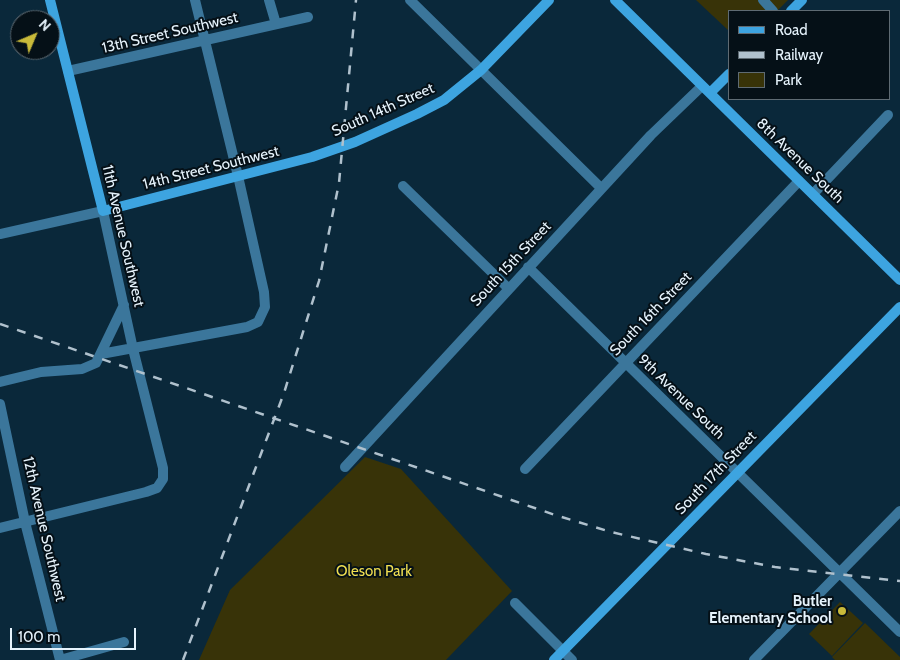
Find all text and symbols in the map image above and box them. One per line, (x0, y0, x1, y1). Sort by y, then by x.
street label: 13th Street Southwest (100, 9, 240, 57)
north arrow (10, 10, 60, 60)
legend (728, 10, 890, 100)
text: N (35, 15, 55, 35)
text: Road (775, 21, 808, 39)
text: Railway (775, 46, 823, 64)
text: Park (775, 71, 802, 89)
street label: South 14th Street (329, 79, 437, 141)
street label: 8th Avenue South (753, 115, 847, 207)
street label: 14th Street Southwest (141, 142, 281, 194)
street label: 11th Avenue Southwest (98, 163, 148, 309)
street label: South 15th Street (467, 218, 555, 310)
street label: South 16th Street (606, 268, 696, 360)
street label: 9th Avenue South (634, 351, 728, 443)
street label: South 17th Street (672, 428, 760, 518)
street label: 12th Avenue Southwest (19, 455, 69, 603)
park label: Oleson Park (336, 563, 412, 581)
place label: Butler Elementary School (709, 593, 832, 628)
marker: Butler Elementary School (836, 605, 848, 617)
scale bar (12, 618, 139, 650)
text: 100 m (18, 628, 60, 646)

